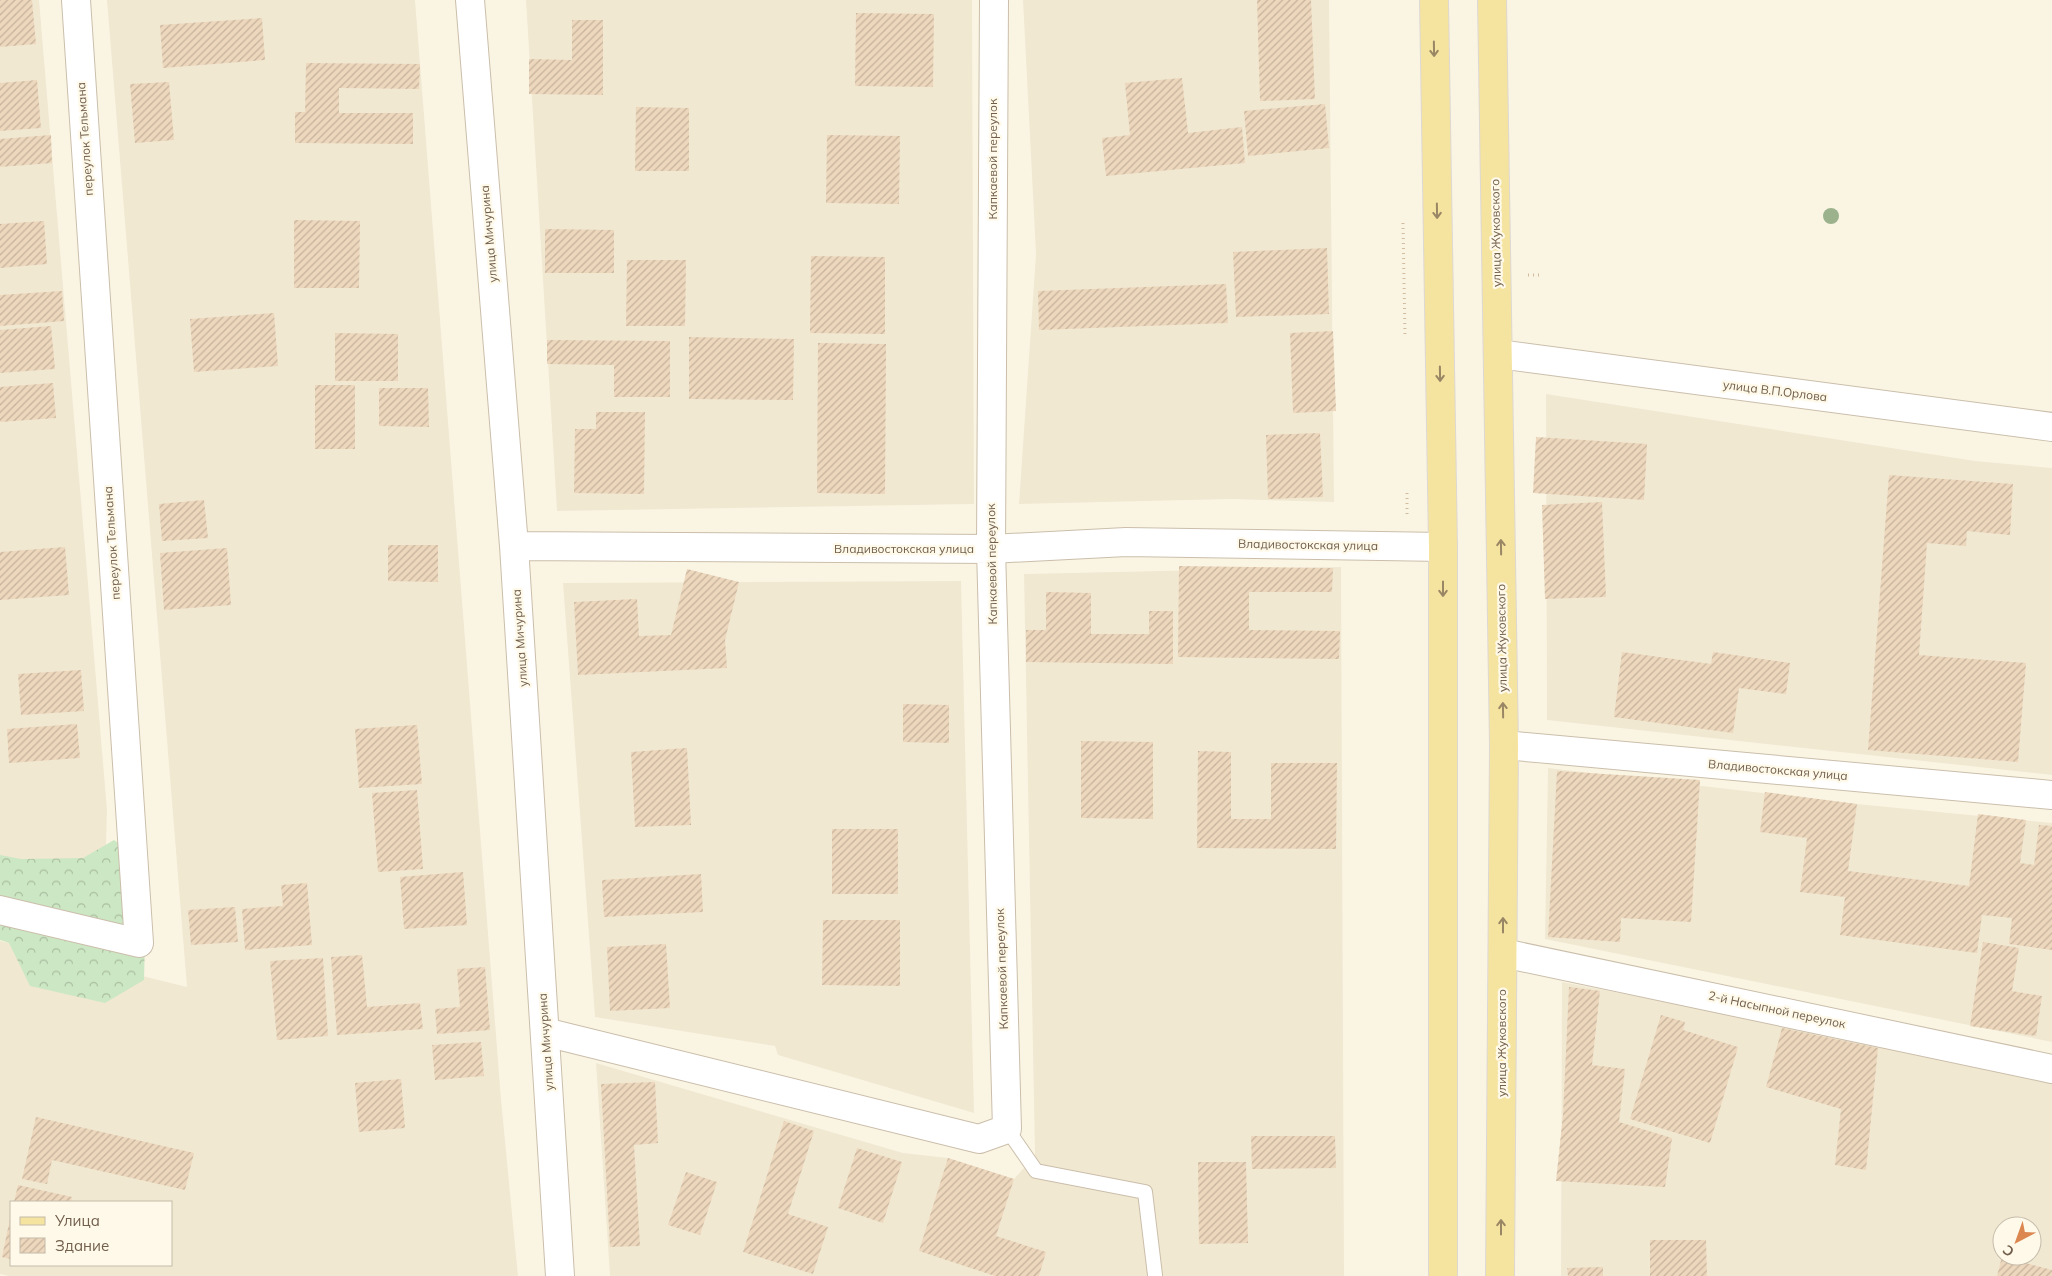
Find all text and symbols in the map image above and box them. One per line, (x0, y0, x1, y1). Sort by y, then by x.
one-way arrow (1430, 40, 1439, 56)
street label: переулок Тельмана (73, 82, 96, 196)
street label: Капкаевой переулок (985, 98, 1000, 220)
street label: улица Жуковского (1487, 179, 1504, 287)
street label: улица Мичурина (477, 185, 500, 283)
one-way arrow (1432, 202, 1442, 219)
one-way arrow (1435, 365, 1444, 381)
street label: улица В.П.Орлова (1722, 377, 1828, 404)
street label: переулок Тельмана (100, 486, 123, 600)
street label: Капкаевой переулок (983, 503, 1000, 625)
street label: Владивостокская улица (1238, 536, 1378, 553)
one-way arrow (1496, 540, 1506, 556)
street label: Владивостокская улица (834, 541, 974, 556)
one-way arrow (1438, 580, 1448, 596)
street label: улица Жуковского (1493, 584, 1510, 692)
street label: улица Мичурина (509, 589, 530, 687)
one-way arrow (1499, 702, 1508, 718)
street label: Владивостокская улица (1708, 756, 1848, 783)
street label: Капкаевой переулок (992, 908, 1011, 1030)
one-way arrow (1498, 917, 1508, 934)
street label: 2-й Насыпной переулок (1707, 988, 1848, 1032)
street label: улица Жуковского (1494, 989, 1509, 1097)
street label: улица Мичурина (535, 993, 556, 1091)
legend (10, 1201, 172, 1266)
text: Улица (54, 1211, 100, 1230)
north arrow (1992, 1216, 2042, 1266)
one-way arrow (1496, 1220, 1506, 1236)
text: Здание (55, 1236, 109, 1255)
text: С (1999, 1241, 2018, 1261)

